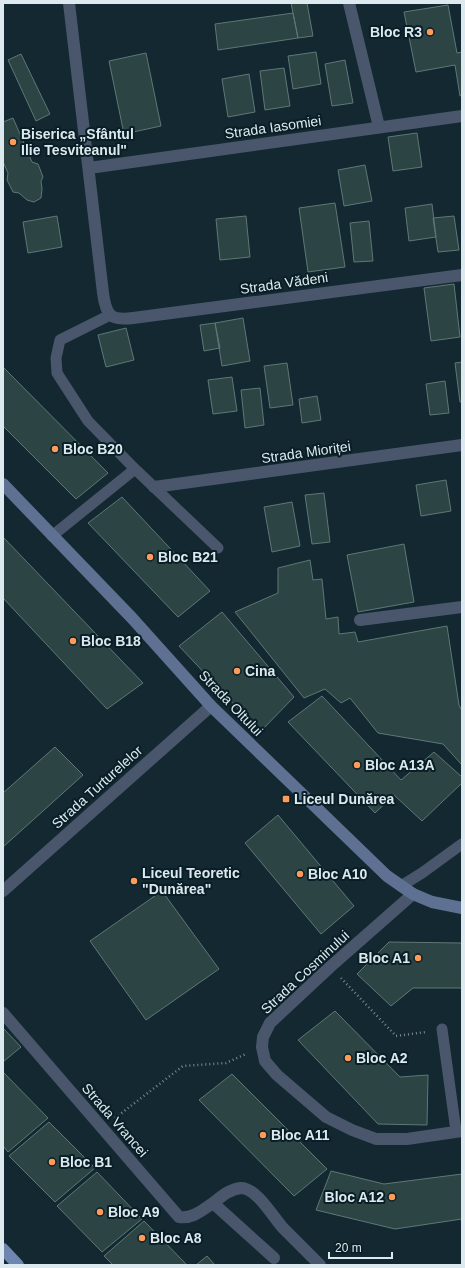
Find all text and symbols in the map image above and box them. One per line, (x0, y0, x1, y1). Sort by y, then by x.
place label: Bloc R3 (370, 24, 422, 40)
marker: Bloc R3 (425, 27, 435, 37)
street label: Strada Iasomiei (224, 112, 322, 142)
place label: Biserica „Sfântul Ilie Tesviteanul" (21, 126, 134, 158)
marker: Biserica „Sfântul Ilie Tesviteanul" (8, 137, 18, 147)
street label: Strada Vădeni (239, 269, 329, 297)
street label: Strada Mioriței (260, 438, 352, 466)
place label: Bloc B20 (63, 441, 123, 457)
marker: Bloc B20 (50, 444, 60, 454)
place label: Bloc B21 (158, 549, 218, 565)
marker: Bloc B21 (145, 552, 155, 562)
place label: Bloc B18 (81, 633, 141, 649)
marker: Bloc B18 (68, 636, 78, 646)
place label: Cina (245, 663, 276, 679)
marker: Cina (232, 666, 242, 676)
street label: Strada Oltului (196, 667, 266, 739)
street label: Strada Turturelelor (49, 742, 146, 832)
place label: Bloc A13A (365, 757, 435, 773)
marker: Bloc A13A (352, 760, 362, 770)
place label: Liceul Dunărea (294, 791, 395, 807)
marker: Liceul Dunărea (281, 794, 291, 804)
place label: Liceul Teoretic "Dunărea" (142, 865, 240, 897)
place label: Bloc A10 (308, 866, 368, 882)
marker: Bloc A10 (295, 869, 305, 879)
marker: Liceul Teoretic "Dunărea" (129, 876, 139, 886)
street label: Strada Cosminului (258, 927, 352, 1017)
place label: Bloc A1 (358, 950, 410, 966)
marker: Bloc A1 (413, 953, 423, 963)
place label: Bloc A2 (356, 1050, 408, 1066)
marker: Bloc A2 (343, 1053, 353, 1063)
street label: Strada Vrancei (79, 1080, 151, 1160)
place label: Bloc A11 (271, 1127, 330, 1143)
marker: Bloc A11 (258, 1130, 268, 1140)
place label: Bloc B1 (60, 1154, 112, 1170)
marker: Bloc B1 (47, 1157, 57, 1167)
place label: Bloc A12 (325, 1189, 384, 1205)
marker: Bloc A12 (387, 1192, 397, 1202)
place label: Bloc A9 (108, 1204, 160, 1220)
marker: Bloc A9 (95, 1207, 105, 1217)
place label: Bloc A8 (150, 1230, 202, 1246)
marker: Bloc A8 (137, 1233, 147, 1243)
scale bar (329, 1234, 392, 1260)
text: 20 m (335, 1241, 362, 1255)

